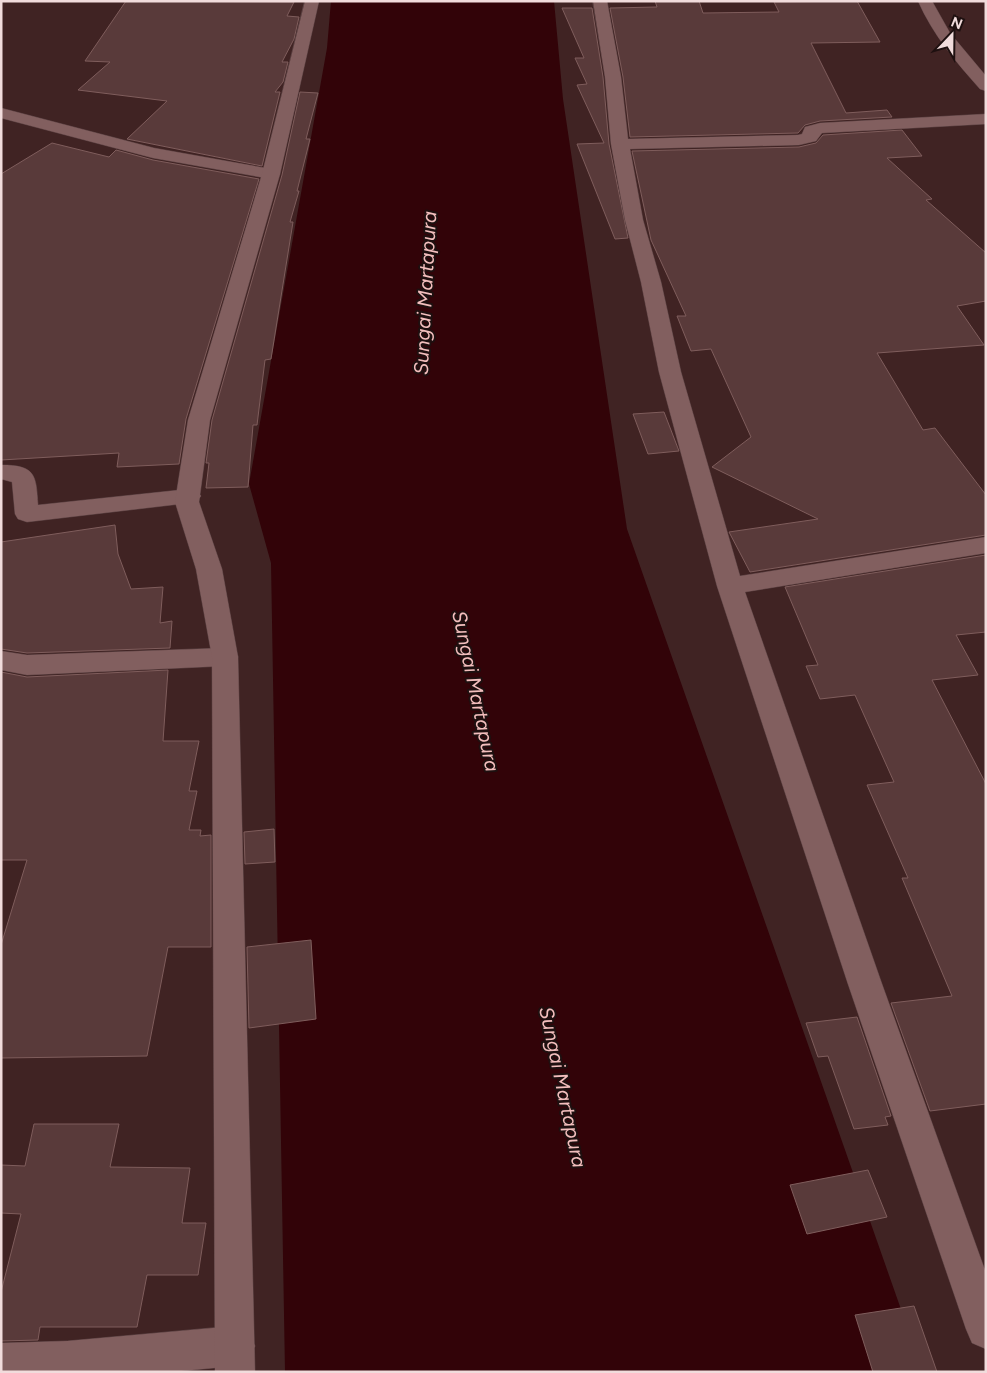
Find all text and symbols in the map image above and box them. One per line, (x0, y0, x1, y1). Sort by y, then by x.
north arrow (927, 10, 977, 60)
text: N (948, 14, 965, 33)
water label: Sungai Martapura (409, 210, 441, 376)
water label: Sungai Martapura (447, 608, 505, 774)
water label: Sungai Martapura (534, 1004, 592, 1170)

